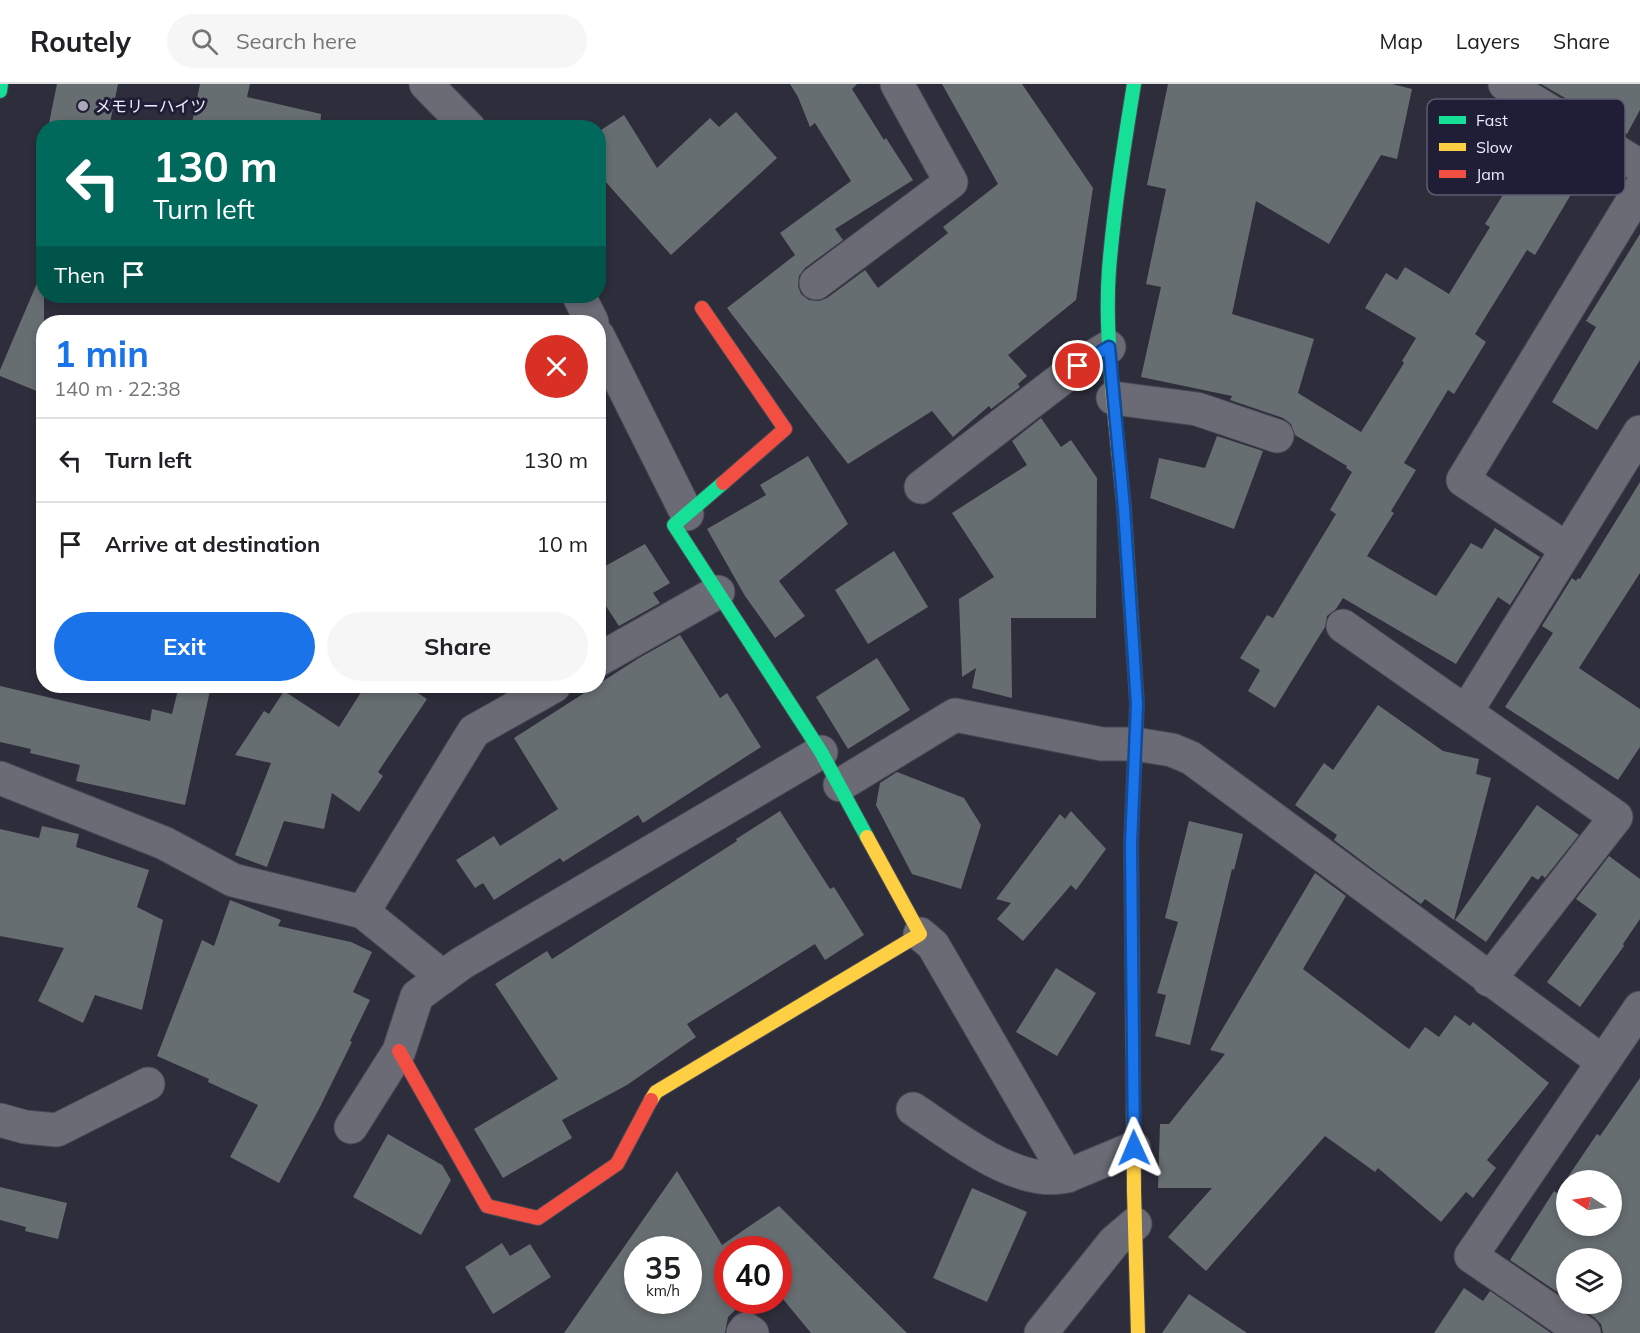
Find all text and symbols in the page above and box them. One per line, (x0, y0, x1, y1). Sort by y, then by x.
search box (167, 14, 587, 68)
text: Routely (30, 24, 131, 59)
icon: search (188, 25, 221, 58)
text: Search here (236, 27, 357, 55)
text: Map (1380, 28, 1423, 54)
text: Layers (1456, 28, 1520, 54)
text: Share (1553, 28, 1610, 54)
place label: メモリーハイツ (95, 96, 206, 116)
marker: メモリーハイツ (76, 99, 90, 113)
legend (1427, 99, 1625, 195)
text: Fast (1476, 110, 1508, 130)
text: Slow (1476, 137, 1513, 157)
text: 130 m (153, 140, 278, 193)
icon: left (54, 144, 132, 222)
text: Jam (1476, 164, 1505, 184)
text: Turn left (153, 192, 255, 226)
icon: arrive (117, 258, 150, 291)
text: Then (54, 261, 105, 289)
text: 1 min (54, 331, 149, 376)
button: close (525, 335, 588, 398)
pin (1052, 340, 1103, 391)
icon: arrive (1061, 349, 1094, 382)
text: 140 m · 22:38 (54, 376, 180, 401)
icon: left (54, 444, 87, 477)
text: Turn left (105, 446, 192, 474)
text: 130 m (523, 446, 588, 474)
icon: arrive (54, 528, 87, 561)
text: Arrive at destination (105, 530, 320, 558)
text: 10 m (537, 530, 588, 558)
button: Exit (54, 612, 315, 681)
button: Share (327, 612, 588, 681)
position arrow (1102, 1116, 1166, 1180)
north arrow (1556, 1170, 1622, 1236)
map controls (1556, 1170, 1622, 1314)
speed limit sign: 40 (714, 1236, 792, 1314)
button: layers (1556, 1248, 1622, 1314)
text: 35 (645, 1249, 681, 1287)
text: km/h (646, 1281, 680, 1300)

